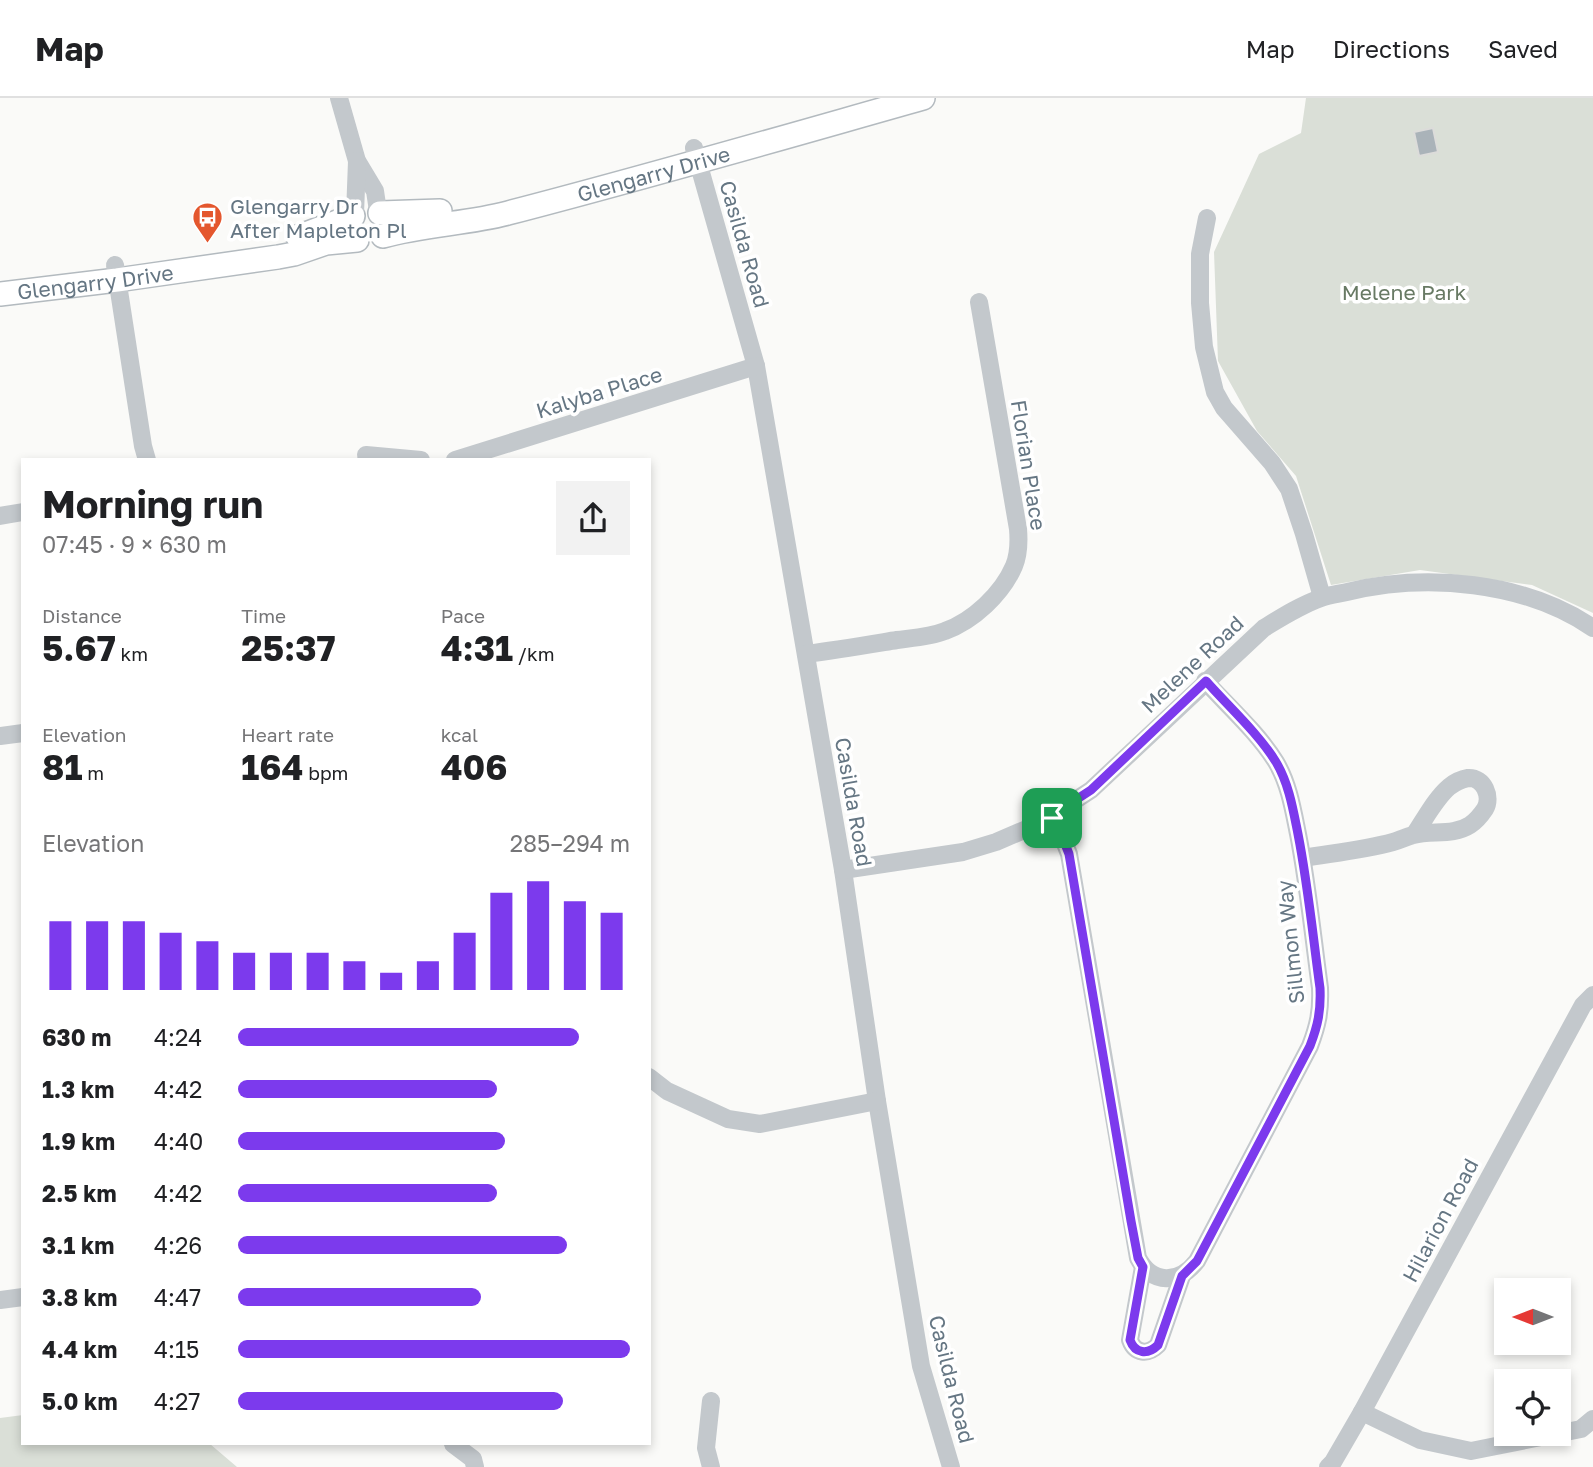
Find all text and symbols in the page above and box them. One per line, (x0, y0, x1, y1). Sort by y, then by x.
text: Map (35, 29, 104, 68)
text: Map (1246, 34, 1295, 63)
text: Directions (1333, 34, 1450, 63)
text: Saved (1488, 34, 1558, 63)
street label: Glengarry Drive (574, 140, 733, 207)
street label: Casilda Road (714, 177, 776, 311)
place label: Glengarry Dr After Mapleton Pl (230, 193, 407, 243)
bus stop icon: Glengarry Dr After Mapleton Pl (190, 201, 224, 245)
street label: Glengarry Drive (16, 259, 175, 305)
park label: Melene Park (1342, 279, 1466, 305)
street label: Kalyba Place (533, 361, 665, 423)
street label: Florian Place (1006, 398, 1052, 532)
text: Morning run (42, 481, 263, 526)
button: share (556, 481, 630, 555)
text: 07:45 · 9 × 630 m (42, 530, 227, 558)
text: Distance (42, 604, 122, 627)
text: Time (241, 604, 286, 627)
text: Pace (441, 604, 485, 627)
street label: Melene Road (1135, 610, 1249, 718)
text: 5.67 (42, 627, 116, 669)
text: 25:37 (241, 627, 336, 669)
text: 4:31 (441, 627, 513, 669)
text: km (116, 642, 148, 665)
text: /km (513, 642, 555, 665)
text: Elevation (42, 723, 127, 746)
text: Heart rate (241, 723, 334, 746)
text: kcal (441, 723, 478, 746)
street label: Casilda Road (830, 735, 878, 869)
text: 81 (42, 746, 82, 788)
text: 164 (241, 746, 303, 788)
text: 406 (441, 746, 508, 788)
text: m (82, 761, 104, 784)
text: bpm (303, 761, 348, 784)
pin (1022, 788, 1082, 848)
icon: arrive (1033, 799, 1071, 837)
text: Elevation (42, 829, 144, 857)
text: 285–294 m (510, 829, 630, 857)
street label: Sillmon Way (1271, 879, 1309, 1005)
text: 630 m (42, 1023, 111, 1051)
text: 4:24 (154, 1023, 202, 1051)
text: 1.3 km (42, 1075, 114, 1103)
text: 4:42 (154, 1075, 202, 1103)
text: 1.9 km (42, 1127, 115, 1155)
text: 4:40 (154, 1127, 203, 1155)
street label: Hilarion Road (1397, 1154, 1483, 1286)
text: 2.5 km (42, 1179, 117, 1207)
text: 4:42 (154, 1179, 202, 1207)
text: 3.1 km (42, 1231, 114, 1259)
text: 4:26 (154, 1231, 202, 1259)
north arrow (1494, 1278, 1572, 1354)
map controls (1494, 1278, 1571, 1446)
text: 3.8 km (42, 1283, 117, 1311)
text: 4:47 (154, 1283, 201, 1311)
street label: Casilda Road (924, 1312, 980, 1446)
text: 4.4 km (42, 1335, 117, 1363)
text: 4:15 (154, 1335, 199, 1363)
button: locate (1494, 1369, 1571, 1446)
text: 5.0 km (42, 1387, 118, 1415)
text: 4:27 (154, 1387, 200, 1415)

